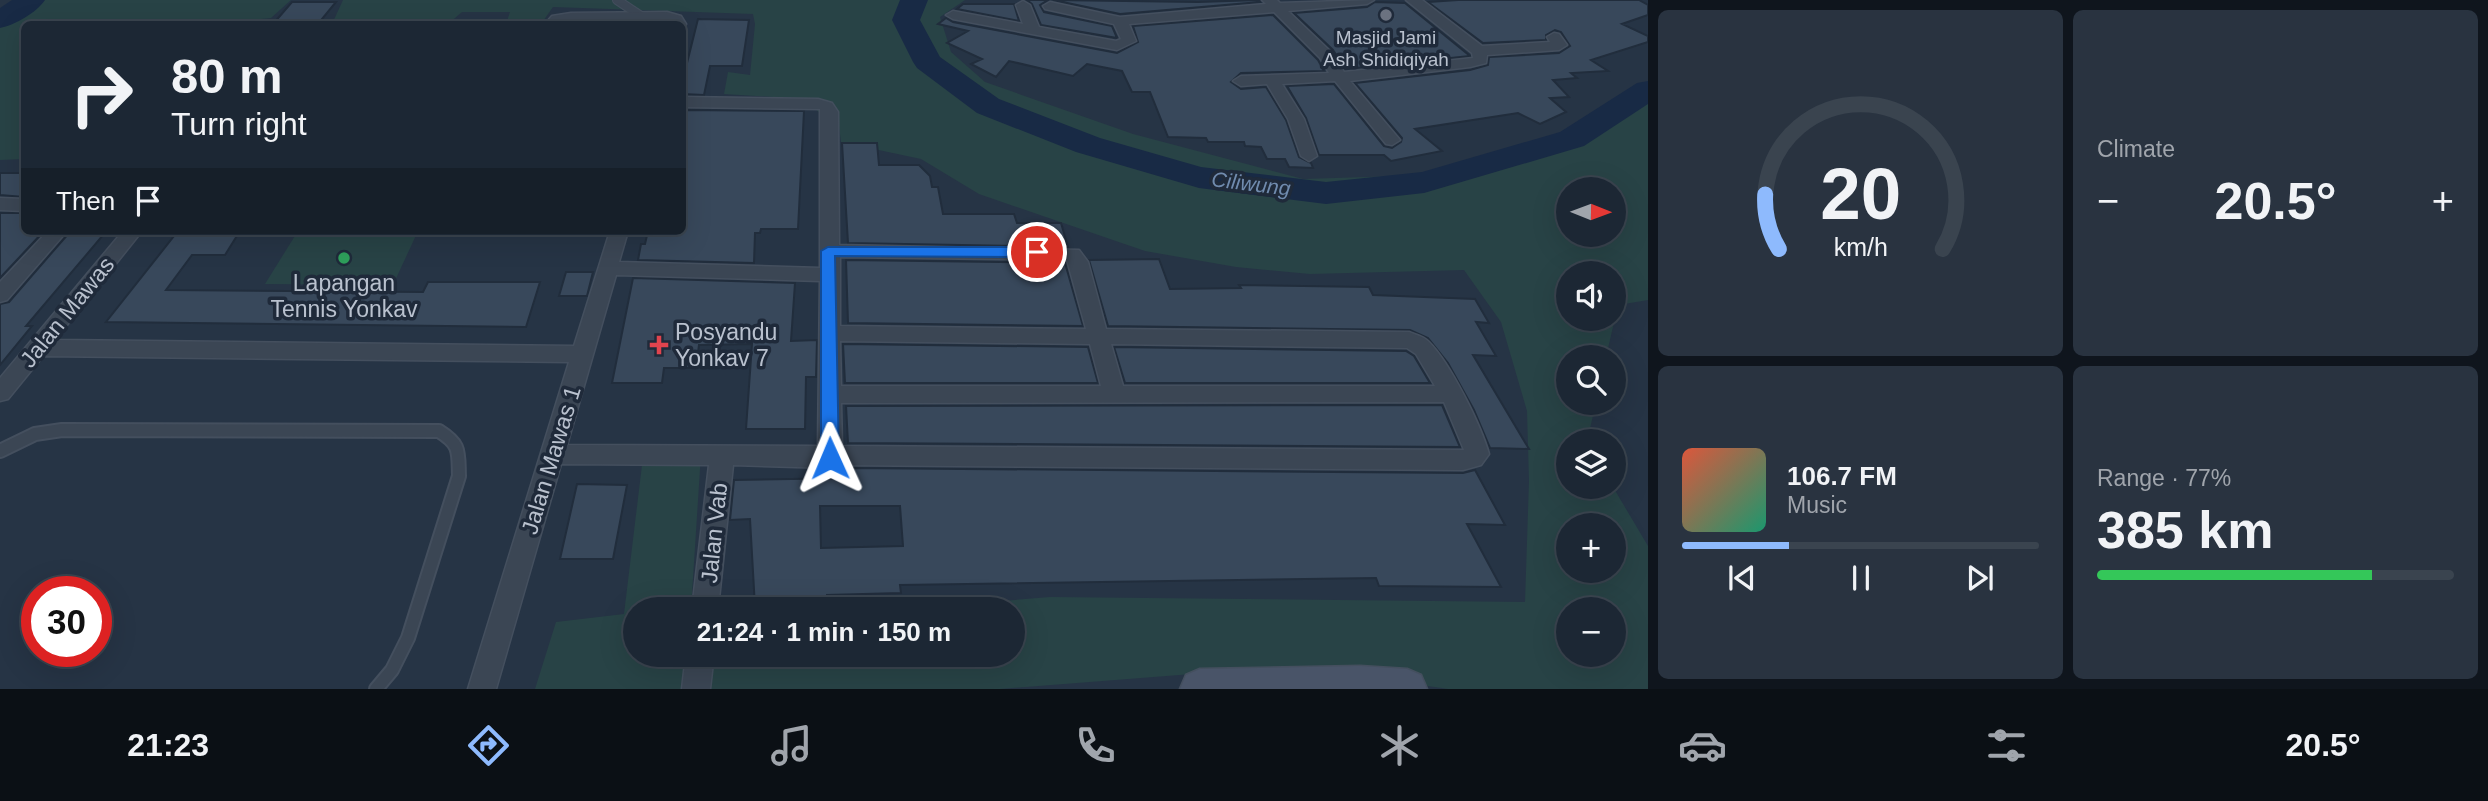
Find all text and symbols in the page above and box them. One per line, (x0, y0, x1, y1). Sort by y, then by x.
marker: Masjid Jami Ash Shidiqiyah (1378, 7, 1394, 23)
place label: Masjid Jami Ash Shidiqiyah (1323, 27, 1449, 70)
icon: right (56, 49, 147, 140)
text: 80 m (171, 49, 283, 103)
text: Turn right (171, 106, 307, 142)
text: Climate (2097, 136, 2175, 162)
text: 20 (1820, 153, 1901, 234)
water label: Ciliwung (1210, 167, 1292, 200)
text: 20.5° (2214, 172, 2337, 230)
north arrow (1556, 177, 1626, 247)
map controls (1556, 177, 1626, 667)
text: − (2097, 180, 2119, 222)
text: + (2432, 180, 2454, 222)
icon: arrive (129, 182, 167, 220)
text: Then (56, 186, 115, 216)
pin (1007, 222, 1067, 282)
icon: arrive (1018, 233, 1056, 271)
text: km/h (1833, 233, 1888, 261)
marker: Lapangan Tennis Yonkav (336, 250, 352, 266)
street label: Jalan Mawas (15, 252, 119, 372)
button: sound (1556, 261, 1626, 331)
place label: Lapangan Tennis Yonkav (270, 270, 418, 322)
place label: Posyandu Yonkav 7 (675, 319, 777, 371)
marker: Posyandu Yonkav 7 (649, 335, 669, 355)
button: search (1556, 345, 1626, 415)
street label: Jalan Mawas 1 (516, 383, 586, 537)
position arrow (793, 421, 867, 495)
button: layers (1556, 429, 1626, 499)
text: 106.7 FM (1787, 461, 1897, 491)
text: Range · 77% (2097, 465, 2231, 491)
street label: Jalan Vab (696, 482, 732, 584)
text: Music (1787, 492, 1847, 518)
text: 385 km (2097, 501, 2273, 559)
button: + (1556, 513, 1626, 583)
icon: previous (1723, 559, 1761, 597)
icon: pause (1842, 559, 1880, 597)
icon: next (1961, 559, 1999, 597)
speed limit sign: 30 (21, 576, 112, 667)
button: − (1556, 597, 1626, 667)
text: 21:24 · 1 min · 150 m (697, 617, 951, 647)
icon: directions (464, 721, 513, 770)
icon: music (767, 721, 816, 770)
icon: phone (1071, 721, 1120, 770)
icon: climate (1375, 721, 1424, 770)
icon: car (1678, 721, 1727, 770)
icon: filters (1982, 721, 2031, 770)
text: 21:23 (127, 727, 209, 763)
text: 20.5° (2286, 727, 2361, 763)

